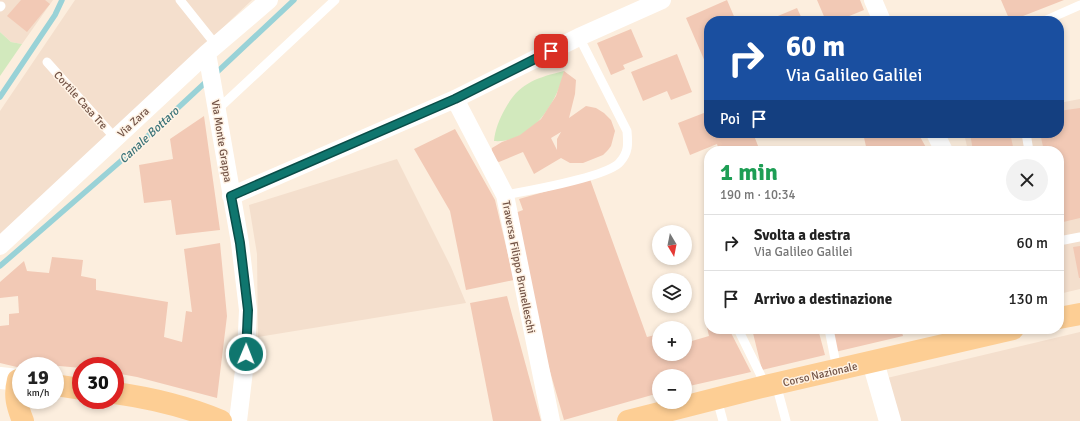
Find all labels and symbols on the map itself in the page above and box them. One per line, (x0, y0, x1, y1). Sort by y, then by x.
pin (534, 34, 568, 68)
street label: Cortile Casa Tre (51, 69, 110, 132)
street label: Via Monte Grappa (209, 99, 235, 184)
water label: Canale Bottaro (116, 103, 183, 167)
street label: Via Zara (115, 104, 152, 140)
street label: Traversa Filippo Brunelleschi (499, 200, 538, 335)
north arrow (652, 225, 692, 265)
position arrow (225, 333, 267, 375)
speed limit sign: 30 (72, 357, 124, 409)
street label: Corso Nazionale (782, 360, 859, 389)

